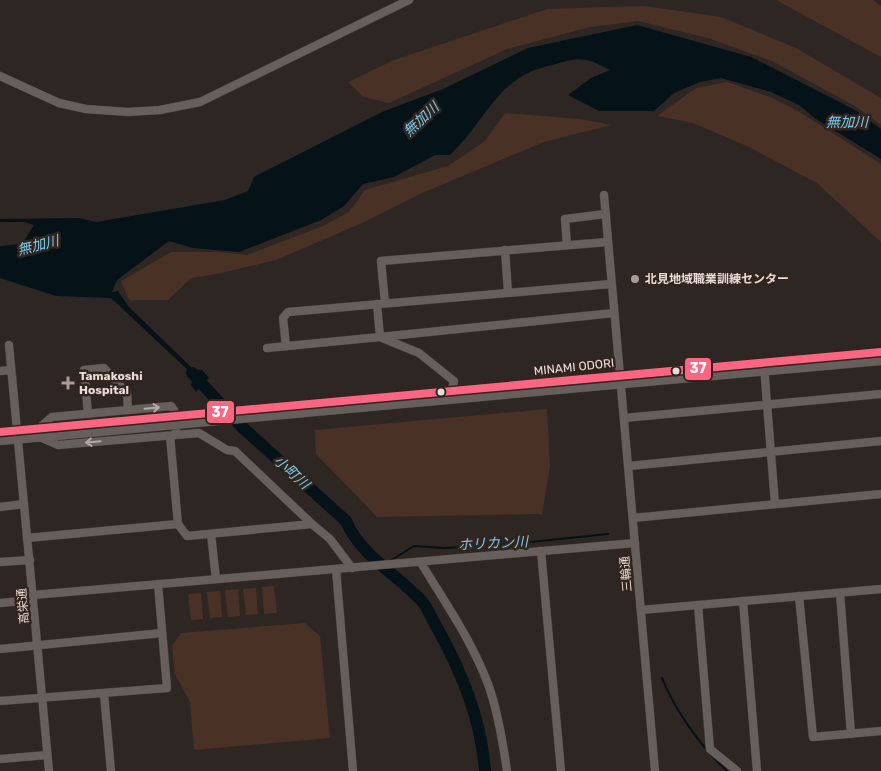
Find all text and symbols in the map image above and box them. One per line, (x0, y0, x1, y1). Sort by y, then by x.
water label: 無加川 (400, 97, 444, 140)
water label: 無加川 (826, 114, 870, 131)
water label: 無加川 (16, 232, 62, 259)
place label: 北見地域職業訓練センター (645, 272, 789, 286)
marker: 北見地域職業訓練センター (629, 273, 641, 285)
street label: MINAMI ODORI (533, 356, 615, 378)
line badge: 37 (684, 357, 712, 381)
text: 37 (689, 360, 707, 377)
unlabelled marker (671, 366, 681, 376)
place label: Tamakoshi Hospital (79, 369, 143, 397)
marker: Tamakoshi Hospital (61, 376, 75, 390)
unlabelled marker (436, 387, 446, 397)
line badge: 37 (206, 400, 235, 424)
one-way arrow (144, 403, 160, 413)
text: 37 (211, 404, 229, 421)
one-way arrow (85, 438, 101, 447)
water label: 小町川 (270, 452, 314, 494)
water label: ホリカン川 (458, 533, 530, 554)
street label: 三輪通 (617, 555, 635, 593)
street label: 高栄通 (14, 587, 32, 625)

